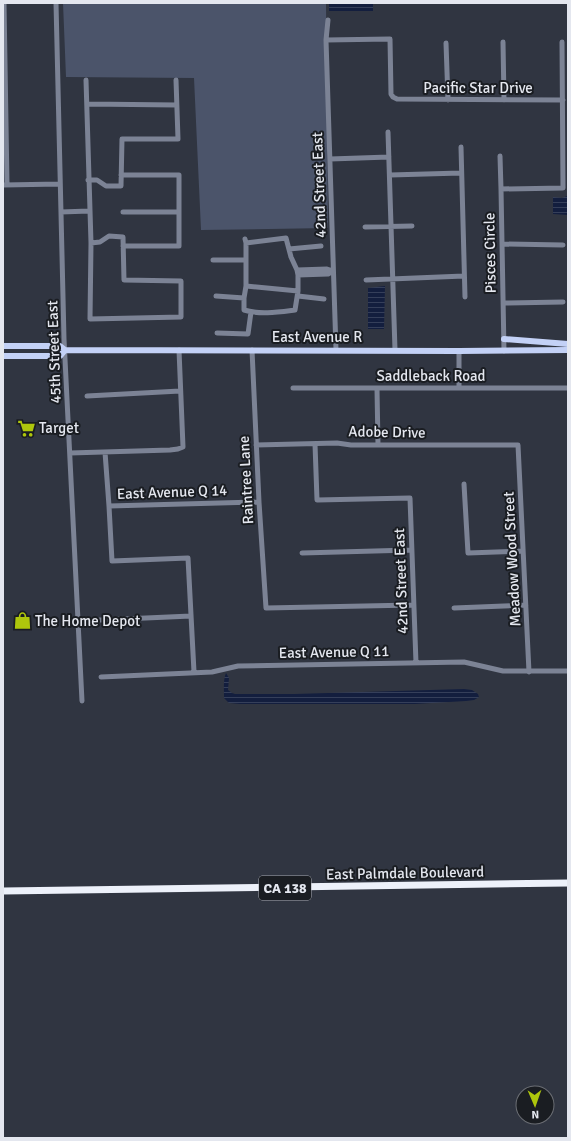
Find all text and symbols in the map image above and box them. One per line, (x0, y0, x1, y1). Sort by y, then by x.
street label: Pacific Star Drive (423, 79, 533, 97)
street label: 42nd Street East (308, 132, 330, 238)
street label: Pisces Circle (480, 213, 500, 293)
street label: 45th Street East (43, 300, 65, 404)
street label: East Avenue R (272, 328, 362, 346)
street label: Saddleback Road (377, 367, 486, 385)
supermarket icon: Target (16, 418, 36, 438)
place label: Target (39, 419, 79, 437)
street label: Adobe Drive (348, 422, 426, 442)
street label: Raintree Lane (235, 435, 257, 525)
street label: East Avenue Q 14 (116, 481, 228, 503)
street label: Meadow Wood Street (499, 491, 525, 627)
street label: 42nd Street East (390, 528, 412, 634)
shop icon: The Home Depot (12, 611, 32, 631)
place label: The Home Depot (35, 612, 140, 630)
street label: East Avenue Q 11 (279, 642, 389, 662)
street label: East Palmdale Boulevard (326, 863, 484, 883)
road number: CA 138 (259, 876, 311, 900)
north arrow (515, 1085, 555, 1125)
text: N (531, 1108, 539, 1121)

